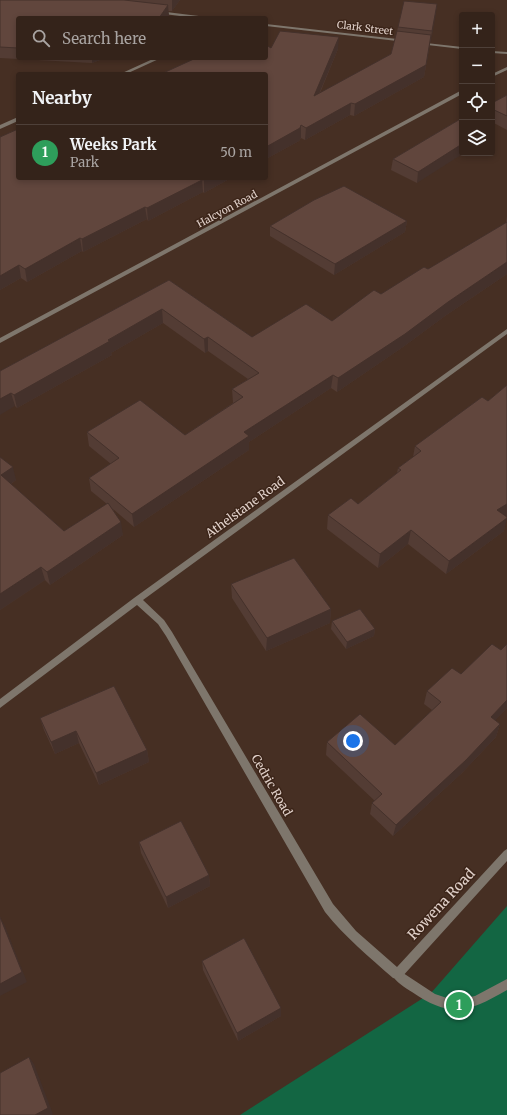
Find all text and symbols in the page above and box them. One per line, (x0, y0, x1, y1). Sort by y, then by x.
map controls (459, 12, 495, 156)
button: + (459, 12, 495, 48)
search box (16, 16, 268, 60)
street label: Clark Street (336, 18, 394, 38)
icon: search (30, 27, 52, 49)
text: Search here (62, 29, 146, 48)
button: − (459, 48, 495, 84)
button: locate (459, 84, 495, 120)
text: Nearby (32, 87, 92, 109)
button: layers (459, 120, 495, 156)
text: Weeks Park (70, 135, 156, 154)
text: 1 (42, 144, 48, 161)
text: 50 m (220, 144, 252, 161)
text: Park (70, 154, 99, 171)
street label: Halcyon Road (195, 188, 259, 230)
street label: Athelstane Road (202, 473, 287, 541)
your location (343, 731, 363, 751)
street label: Cedric Road (248, 752, 296, 818)
street label: Rowena Road (403, 864, 479, 943)
pin: 1 (446, 990, 472, 1020)

